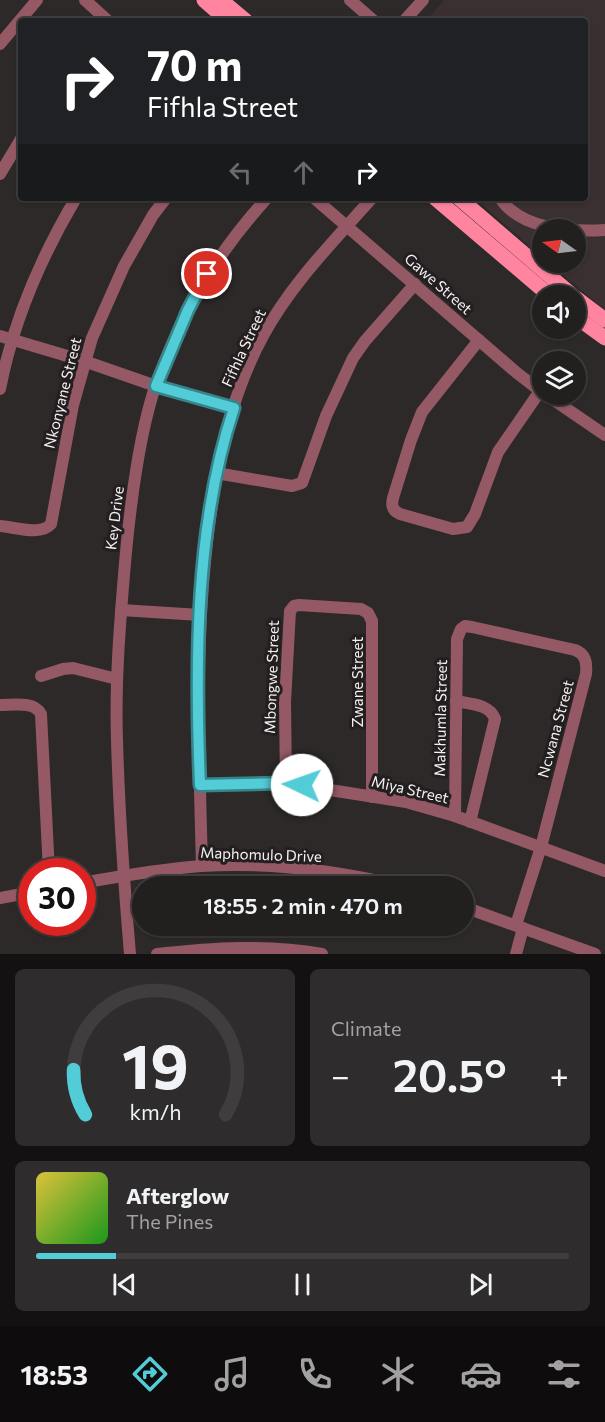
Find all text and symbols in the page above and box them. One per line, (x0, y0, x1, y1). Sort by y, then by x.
text: 70 m (147, 38, 242, 90)
icon: right (48, 42, 126, 120)
text: Fifhla Street (147, 90, 298, 123)
icon: left (224, 156, 257, 189)
icon: ahead (287, 156, 320, 189)
icon: right (350, 156, 383, 189)
north arrow (532, 219, 586, 273)
map controls (532, 219, 586, 405)
pin (181, 248, 232, 299)
street label: Gawe Street (401, 249, 476, 317)
icon: arrive (190, 257, 223, 290)
button: sound (532, 285, 586, 339)
street label: Fifhla Street (217, 306, 269, 389)
street label: Nkonyane Street (40, 335, 85, 450)
button: layers (532, 351, 586, 405)
street label: Key Drive (101, 485, 127, 551)
street label: Mbongwe Street (260, 620, 282, 734)
street label: Zwane Street (348, 637, 366, 727)
street label: Makhumla Street (430, 659, 450, 777)
street label: Ncwana Street (533, 678, 577, 779)
position arrow (270, 753, 334, 817)
street label: Miya Street (370, 771, 451, 807)
street label: Maphomulo Drive (200, 843, 322, 865)
speed limit sign: 30 (18, 858, 96, 936)
text: 18:55 · 2 min · 470 m (203, 892, 403, 919)
text: Climate (331, 1016, 401, 1040)
text: 19 (122, 1026, 188, 1102)
text: 20.5° (393, 1046, 507, 1101)
text: − (331, 1054, 350, 1095)
text: + (550, 1054, 569, 1095)
text: km/h (129, 1098, 181, 1124)
text: Afterglow (126, 1182, 229, 1209)
text: The Pines (126, 1209, 213, 1233)
icon: previous (108, 1268, 141, 1301)
icon: pause (286, 1268, 319, 1301)
icon: next (464, 1268, 497, 1301)
icon: directions (129, 1353, 171, 1395)
icon: music (211, 1353, 253, 1395)
icon: phone (294, 1353, 336, 1395)
icon: climate (377, 1353, 419, 1395)
icon: car (460, 1353, 502, 1395)
icon: filters (543, 1353, 585, 1395)
text: 18:53 (20, 1358, 88, 1391)

